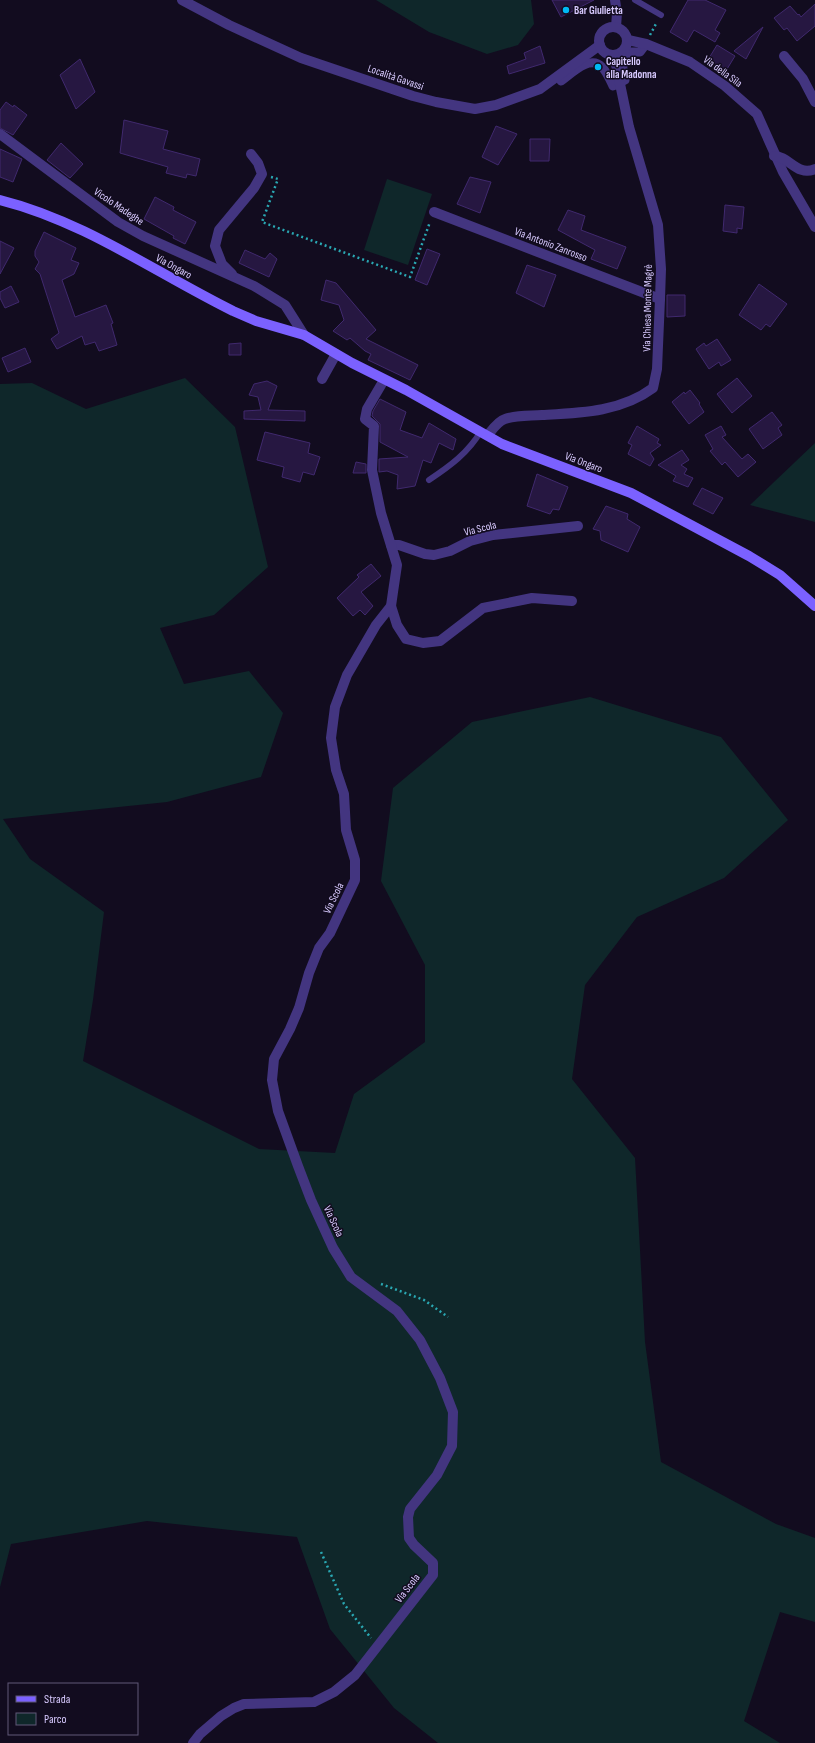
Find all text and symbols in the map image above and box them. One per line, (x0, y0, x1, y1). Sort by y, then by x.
place label: Bar Giulietta (574, 4, 623, 17)
marker: Bar Giulietta (561, 5, 571, 15)
street label: Via della Sila (701, 53, 745, 90)
place label: Capitello alla Madonna (606, 55, 657, 81)
street label: Località Gavassi (366, 62, 426, 93)
marker: Capitello alla Madonna (593, 62, 603, 72)
street label: Vicolo Madeghe (91, 185, 146, 228)
street label: Via Antonio Zanrosso (513, 225, 589, 264)
street label: Via Ongaro (153, 251, 194, 282)
street label: Via Chiesa Monte Magrè (640, 264, 655, 352)
street label: Via Ongaro (563, 449, 605, 476)
street label: Via Scola (463, 518, 498, 539)
street label: Via Scola (320, 881, 347, 916)
street label: Via Scola (321, 1204, 346, 1239)
street label: Via Scola (392, 1571, 423, 1605)
legend (8, 1683, 138, 1735)
text: Strada (44, 1692, 71, 1707)
text: Parco (44, 1712, 67, 1727)

